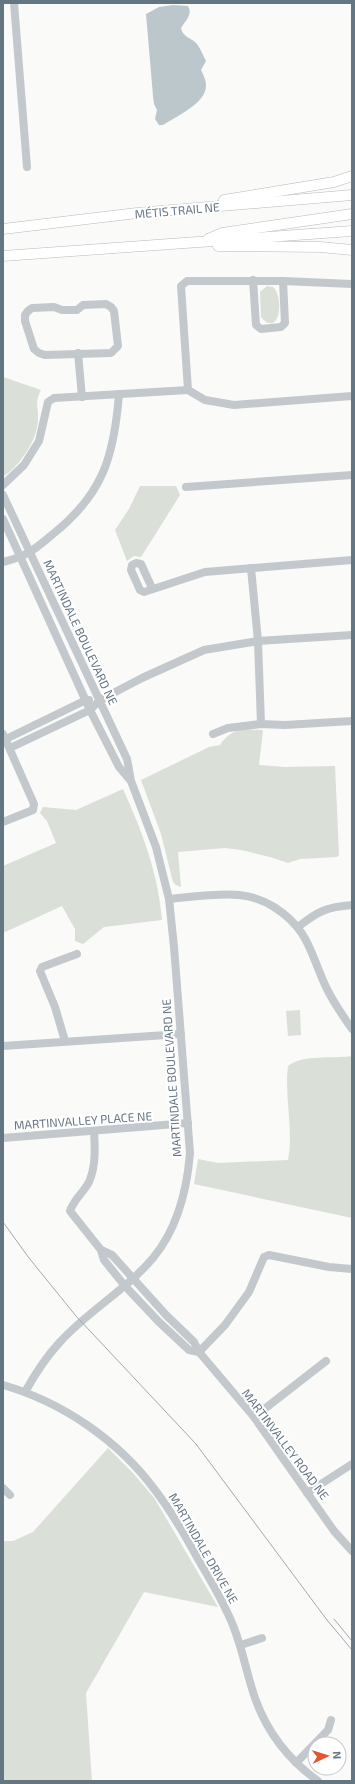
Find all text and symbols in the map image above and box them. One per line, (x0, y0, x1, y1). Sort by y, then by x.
street label: MÉTIS TRAIL NE (134, 199, 220, 221)
street label: MARTINDALE BOULEVARD NE (41, 557, 121, 707)
street label: MARTINDALE BOULEVARD NE (158, 998, 184, 1158)
street label: MARTINVALLEY PLACE NE (13, 1108, 153, 1132)
street label: MARTINVALLEY ROAD NE (240, 1386, 332, 1502)
street label: MARTINDALE DRIVE NE (167, 1490, 242, 1606)
north arrow (307, 1736, 347, 1776)
text: N (331, 1751, 344, 1760)

